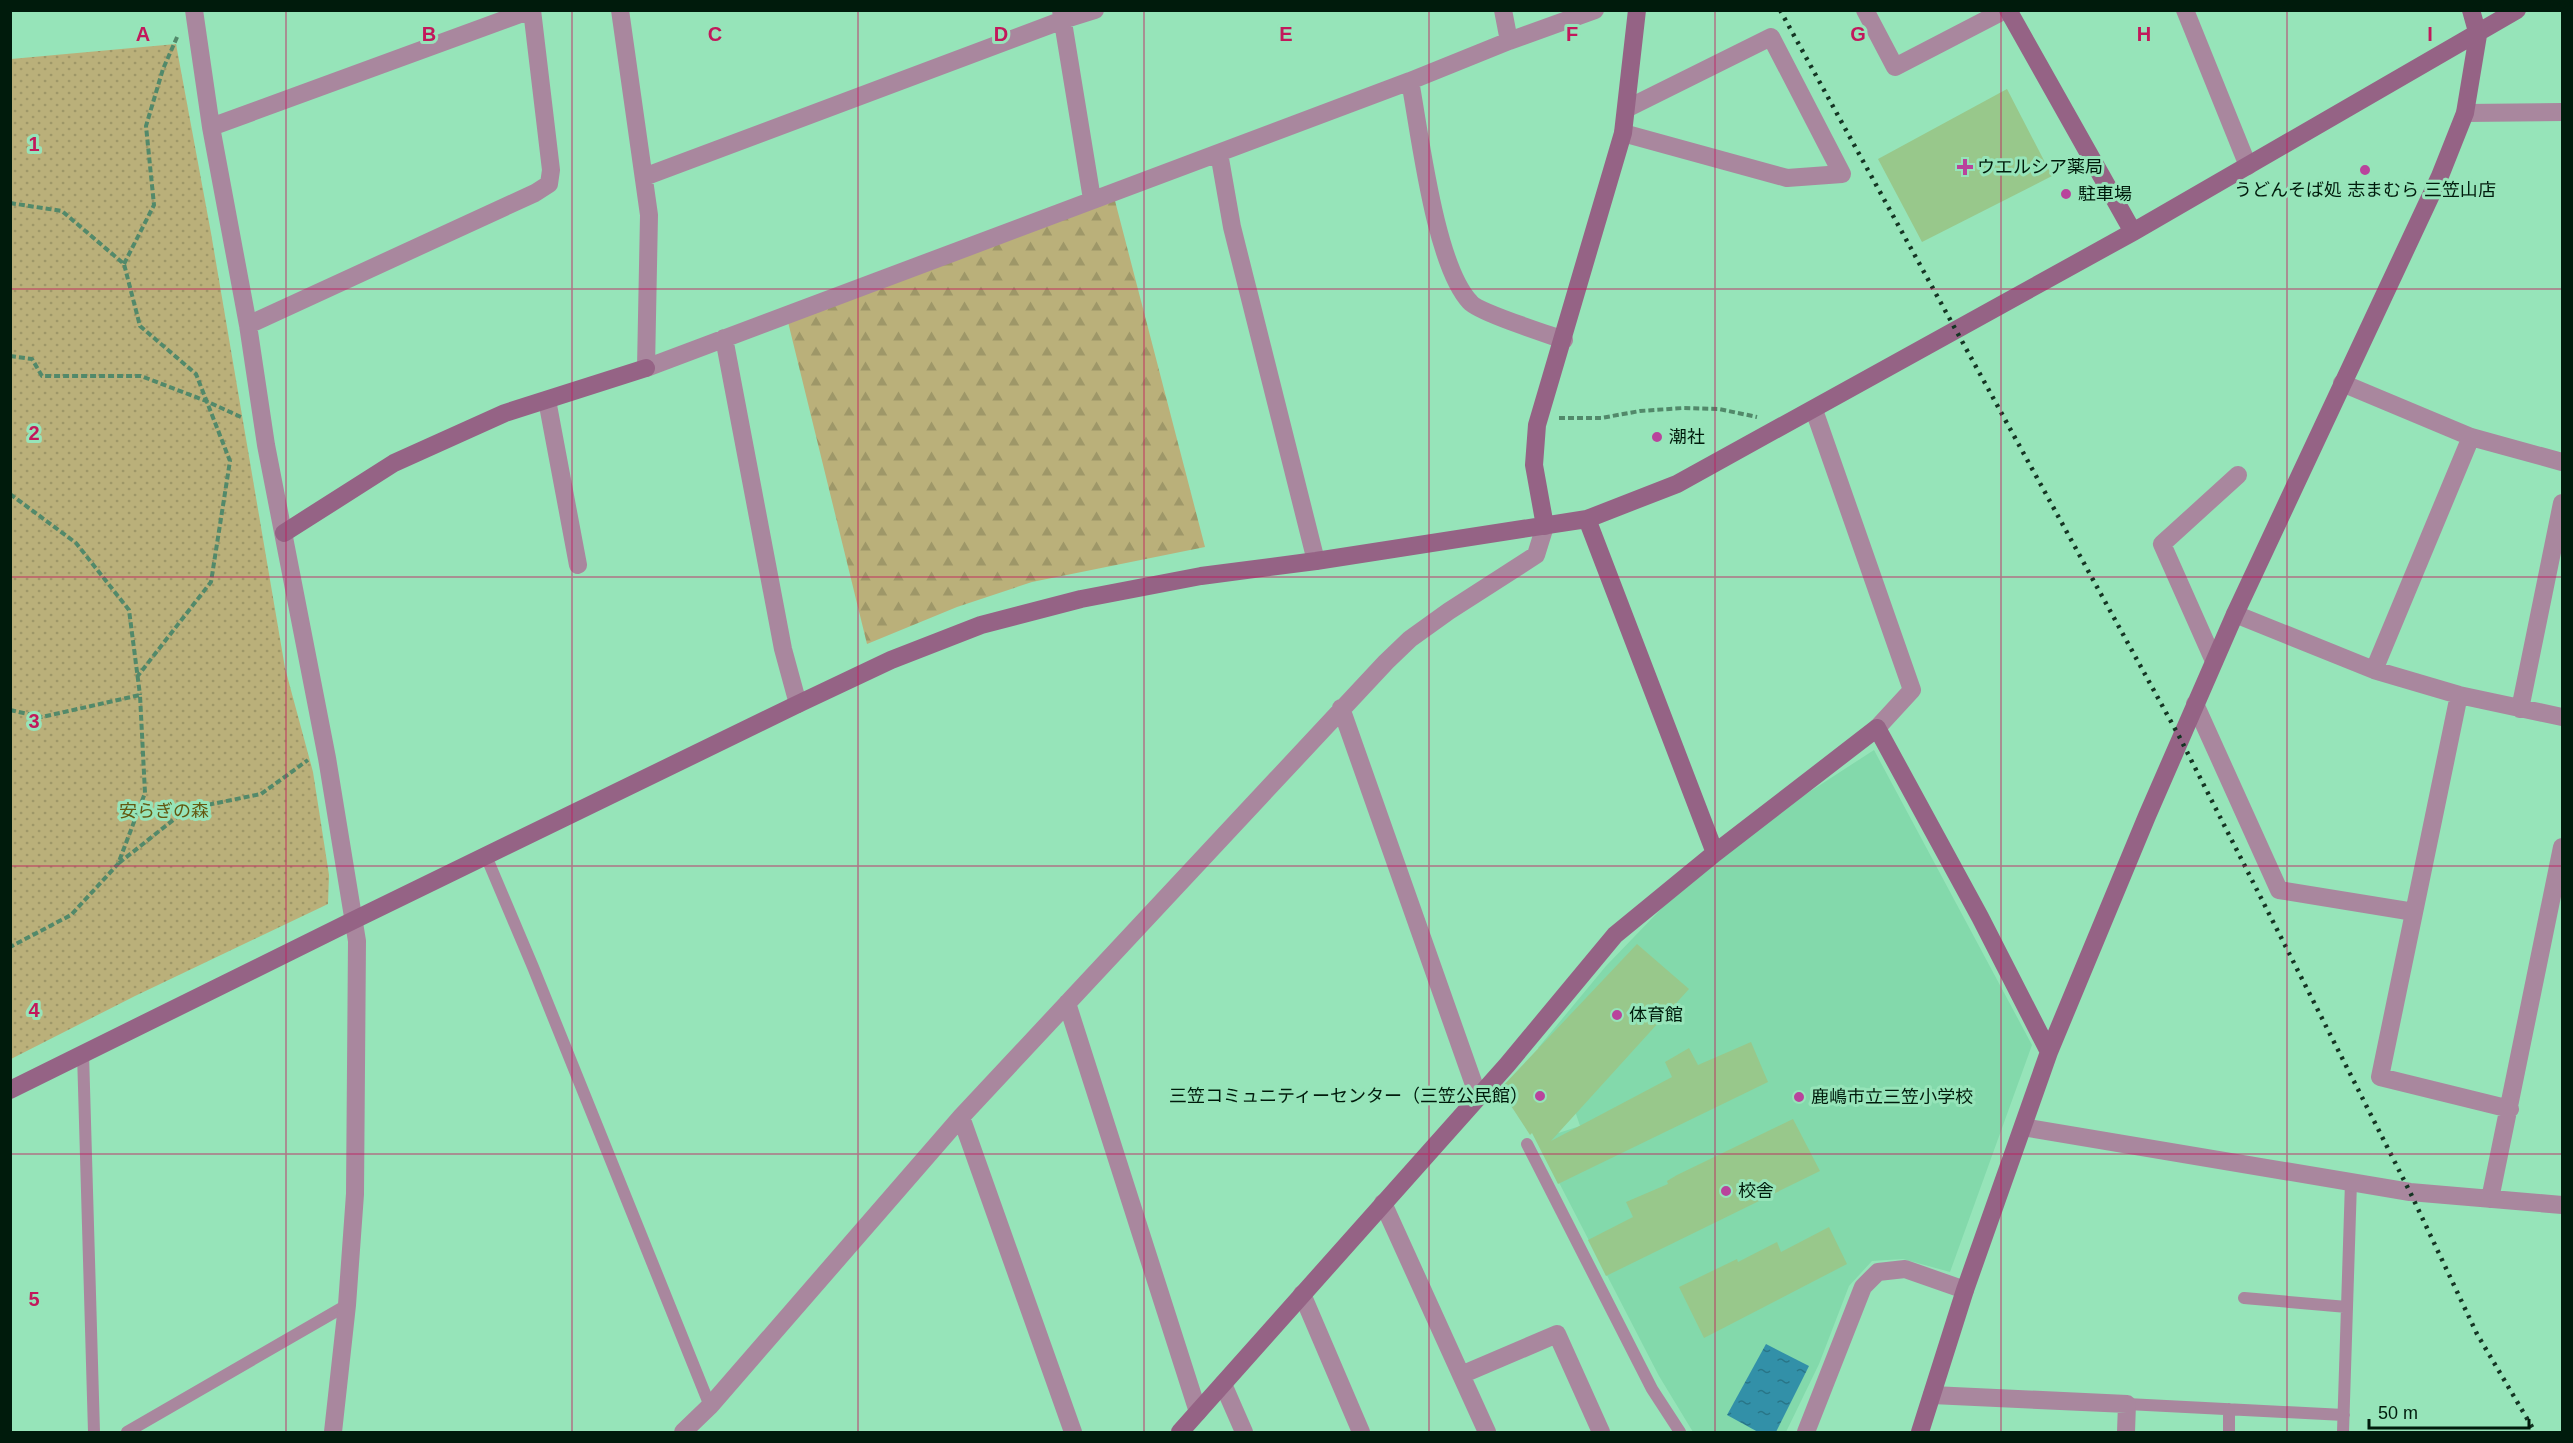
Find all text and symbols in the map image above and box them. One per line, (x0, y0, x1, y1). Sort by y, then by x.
text: A (136, 23, 150, 45)
text: B (422, 23, 436, 45)
text: C (708, 23, 722, 45)
text: D (994, 23, 1008, 45)
text: E (1279, 23, 1293, 45)
text: F (1566, 23, 1578, 45)
text: G (1850, 23, 1866, 45)
text: H (2137, 23, 2151, 45)
text: I (2427, 23, 2433, 45)
text: 1 (28, 133, 40, 155)
place label: ウエルシア薬局 (1977, 157, 2103, 177)
marker: ウエルシア薬局 (1958, 160, 1972, 174)
marker: うどんそば処 志まむら 三笠山店 (2358, 163, 2372, 177)
place label: うどんそば処 志まむら 三笠山店 (2234, 180, 2496, 200)
place label: 駐車場 (2078, 184, 2132, 204)
marker: 駐車場 (2059, 187, 2073, 201)
text: 2 (28, 422, 40, 444)
place label: 潮社 (1669, 427, 1705, 447)
marker: 潮社 (1650, 430, 1664, 444)
text: 3 (28, 710, 40, 732)
park label: 安らぎの森 (119, 801, 209, 821)
text: 4 (28, 999, 40, 1021)
place label: 体育館 (1629, 1005, 1683, 1025)
marker: 体育館 (1610, 1008, 1624, 1022)
place label: 三笠コミュニティーセンター（三笠公民館） (1169, 1086, 1528, 1106)
place label: 鹿嶋市立三笠小学校 (1811, 1087, 1973, 1107)
marker: 三笠コミュニティーセンター（三笠公民館） (1533, 1089, 1547, 1103)
marker: 鹿嶋市立三笠小学校 (1792, 1090, 1806, 1104)
place label: 校舎 (1738, 1181, 1774, 1201)
marker: 校舎 (1719, 1184, 1733, 1198)
text: 5 (28, 1288, 40, 1310)
scale bar (2369, 1392, 2530, 1430)
text: 50 m (2378, 1403, 2418, 1423)

